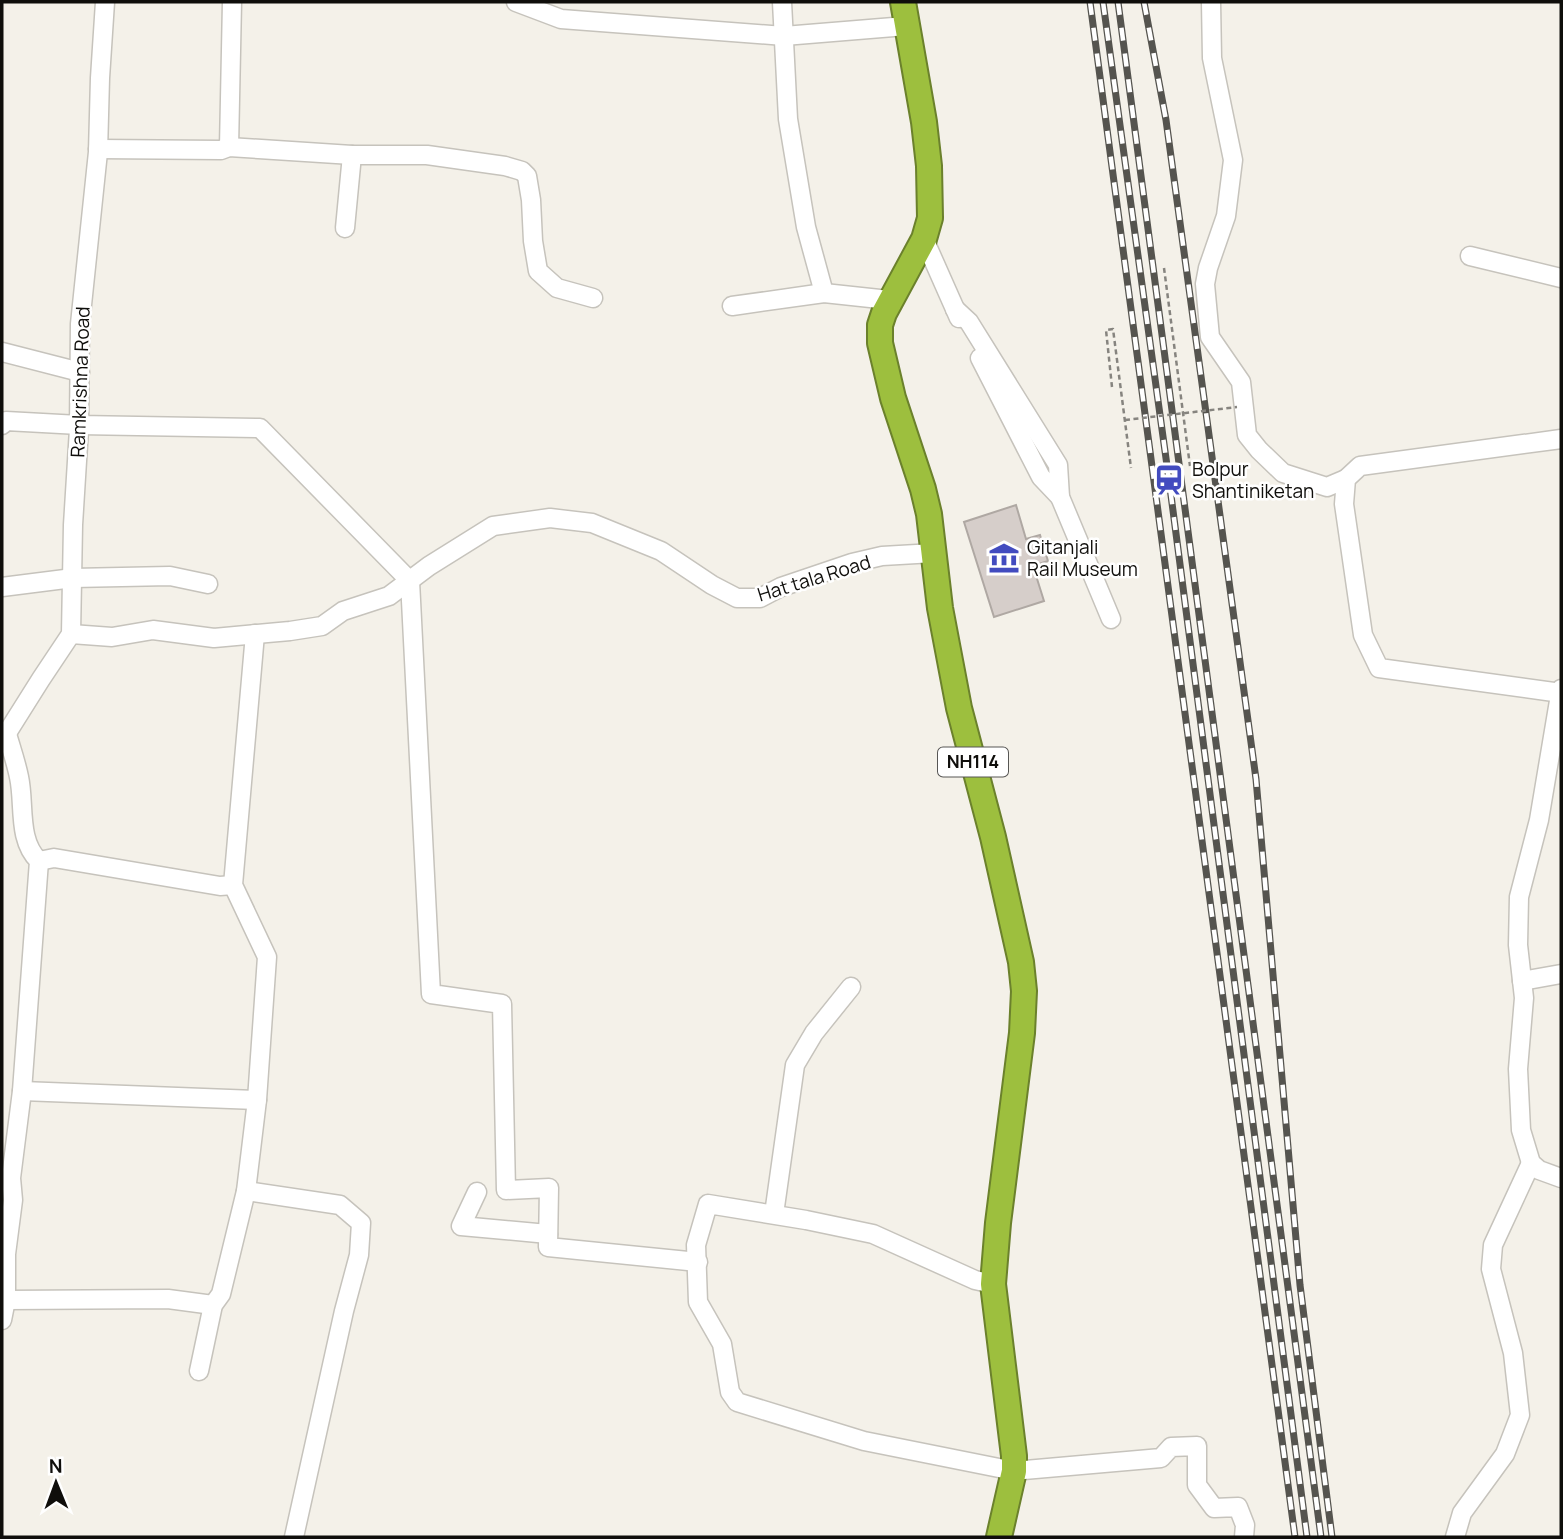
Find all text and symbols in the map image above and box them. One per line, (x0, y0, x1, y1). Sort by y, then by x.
street label: Ramkrishna Road (64, 306, 96, 458)
place label: Bolpur Shantiniketan (1192, 456, 1314, 504)
station icon: Bolpur Shantiniketan (1152, 463, 1186, 497)
place label: Gitanjali Rail Museum (1027, 534, 1138, 582)
museum icon: Gitanjali Rail Museum (987, 541, 1021, 575)
street label: Hat tala Road (754, 548, 874, 608)
road number: NH114 (938, 748, 1008, 776)
north arrow (21, 1448, 91, 1518)
text: N (49, 1453, 63, 1479)

